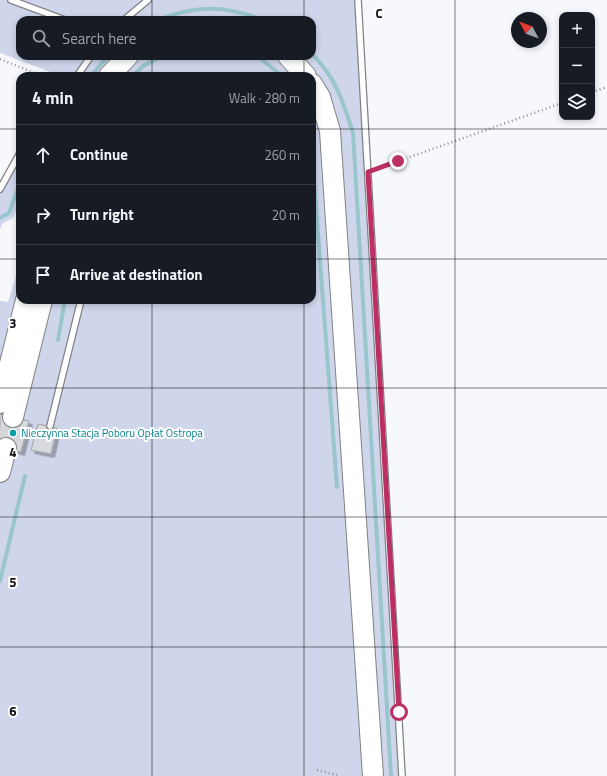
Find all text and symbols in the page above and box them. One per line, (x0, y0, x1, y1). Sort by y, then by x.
text: C (375, 3, 383, 23)
north arrow (511, 12, 547, 48)
map controls (559, 12, 595, 120)
button: + (559, 12, 595, 48)
search box (16, 16, 316, 60)
icon: search (30, 27, 52, 49)
text: Search here (62, 27, 136, 50)
button: − (559, 48, 595, 84)
button: layers (559, 84, 595, 120)
text: 4 min (32, 85, 73, 111)
text: Walk · 280 m (229, 88, 300, 108)
text: Continue (70, 143, 128, 166)
icon: ahead (32, 144, 54, 166)
text: 260 m (264, 145, 300, 165)
route end (389, 152, 407, 170)
text: Turn right (70, 203, 134, 226)
icon: right (32, 204, 54, 226)
text: 20 m (272, 205, 300, 225)
text: Arrive at destination (70, 263, 203, 286)
icon: arrive (32, 264, 54, 286)
text: 3 (9, 313, 17, 333)
place label: Nieczynna Stacja Poboru Opłat Ostropa (21, 425, 203, 441)
marker: Nieczynna Stacja Poboru Opłat Ostropa (8, 428, 18, 438)
text: 4 (9, 442, 17, 462)
text: 5 (9, 572, 17, 592)
text: 6 (9, 701, 17, 721)
route start (390, 703, 408, 721)

